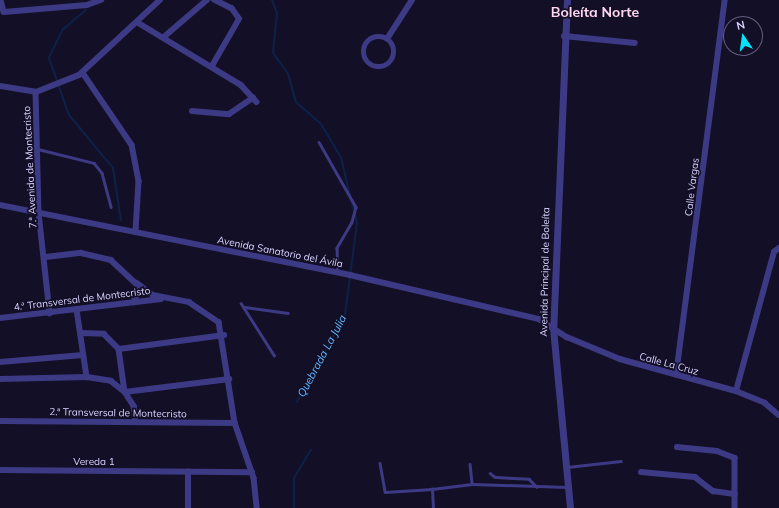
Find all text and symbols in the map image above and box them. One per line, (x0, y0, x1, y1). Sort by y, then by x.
district label: Boleíta Norte (551, 4, 639, 20)
north arrow (723, 16, 763, 56)
text: N (735, 18, 746, 33)
street label: 7.ª Avenida de Montecristo (21, 106, 39, 228)
street label: Calle Vargas (682, 157, 702, 217)
street label: Avenida Principal de Boleíta (538, 207, 552, 337)
street label: Avenida Sanatorio del Ávila (216, 234, 344, 270)
street label: 4.ª Transversal de Montecristo (13, 285, 151, 313)
water label: Quebrada La Julia (295, 313, 349, 399)
street label: Calle La Cruz (638, 350, 700, 378)
street label: 2.ª Transversal de Montecristo (49, 406, 187, 420)
street label: Vereda 1 (73, 456, 115, 468)

